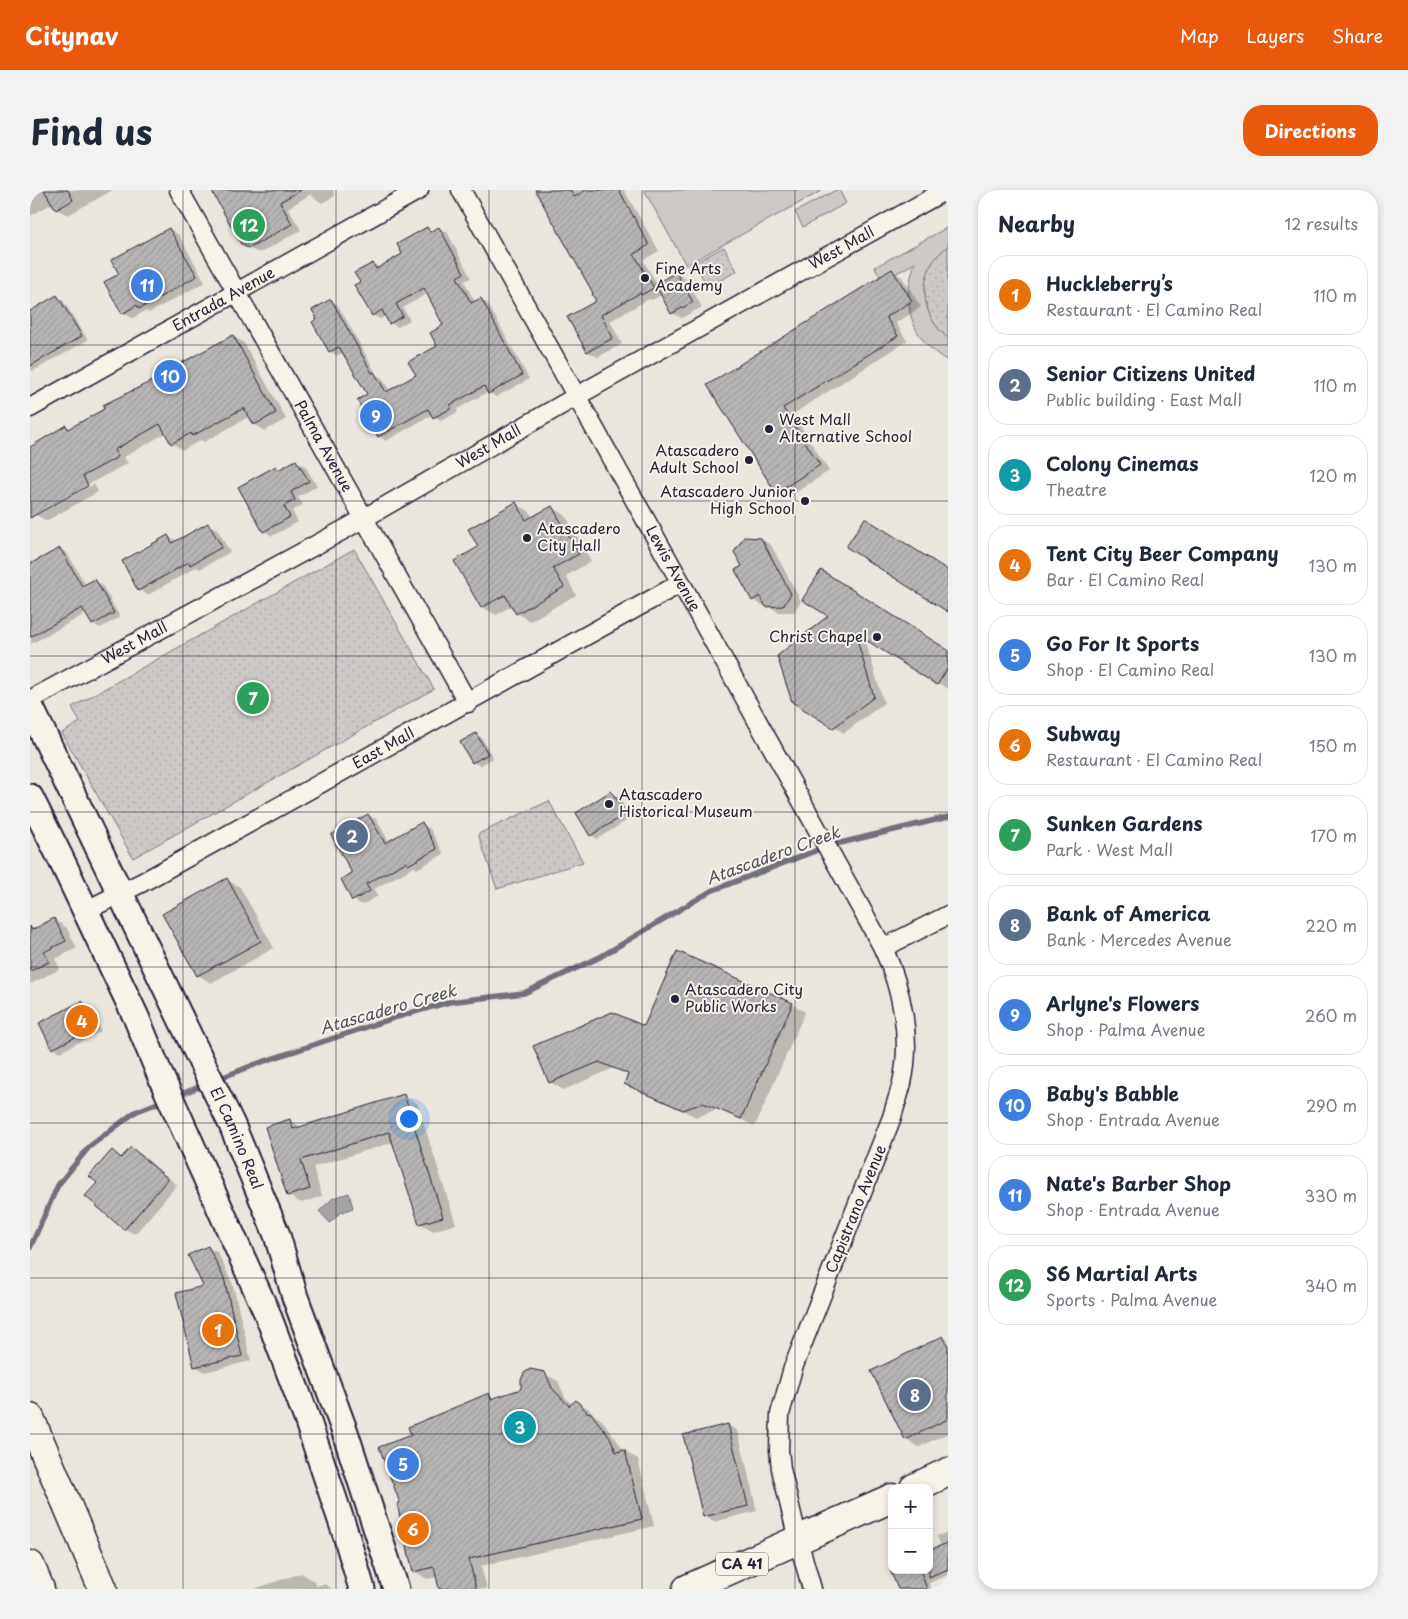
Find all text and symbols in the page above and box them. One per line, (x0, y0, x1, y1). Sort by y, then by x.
text: Citynav (25, 17, 118, 53)
text: Map (1180, 22, 1219, 49)
text: Layers (1247, 22, 1304, 49)
text: Share (1332, 22, 1383, 49)
text: Find us (30, 104, 152, 157)
button: Directions (1243, 105, 1378, 156)
pin: 12 (233, 206, 265, 244)
text: Nearby (998, 207, 1075, 239)
text: 12 results (1285, 211, 1358, 235)
street label: West Mall (804, 219, 878, 274)
place label: Fine Arts Academy (655, 256, 722, 296)
street label: Entrada Avenue (167, 260, 278, 336)
pin: 11 (131, 266, 163, 304)
text: Huckleberry’s (1046, 269, 1173, 297)
marker: Fine Arts Academy (639, 272, 651, 284)
text: 1 (1011, 283, 1019, 307)
text: 110 m (1314, 283, 1357, 307)
text: Restaurant · El Camino Real (1046, 297, 1262, 321)
pin: 10 (154, 357, 186, 395)
text: Senior Citizens United (1046, 359, 1255, 387)
text: 2 (1009, 373, 1021, 397)
text: 110 m (1314, 373, 1357, 397)
text: Public building · East Mall (1046, 387, 1242, 411)
street label: Palma Avenue (290, 395, 360, 495)
pin: 9 (360, 397, 392, 435)
place label: West Mall Alternative School (779, 407, 912, 447)
street label: West Mall (451, 418, 525, 473)
marker: West Mall Alternative School (763, 423, 775, 435)
place label: Atascadero Adult School (649, 438, 739, 478)
text: Colony Cinemas (1046, 449, 1199, 477)
marker: Atascadero Adult School (743, 454, 755, 466)
text: 3 (1010, 463, 1020, 487)
text: 120 m (1310, 463, 1357, 487)
text: Theatre (1046, 477, 1107, 501)
place label: Atascadero Junior High School (660, 479, 795, 519)
marker: Atascadero Junior High School (799, 495, 811, 507)
place label: Atascadero City Hall (537, 516, 620, 556)
street label: Lewis Avenue (641, 521, 707, 615)
marker: Atascadero City Hall (521, 532, 533, 544)
text: Tent City Beer Company (1046, 539, 1279, 567)
text: 4 (1010, 553, 1020, 577)
text: 130 m (1309, 553, 1357, 577)
text: Bar · El Camino Real (1046, 567, 1204, 591)
street label: West Mall (97, 615, 171, 669)
place label: Christ Chapel (769, 624, 867, 647)
text: Go For It Sports (1046, 629, 1199, 657)
marker: Christ Chapel (871, 631, 883, 643)
text: 5 (1010, 643, 1020, 667)
text: 130 m (1309, 643, 1357, 667)
text: Shop · El Camino Real (1046, 657, 1214, 681)
pin: 7 (237, 679, 269, 717)
text: Subway (1046, 719, 1120, 747)
street label: East Mall (348, 720, 418, 774)
text: 6 (1009, 733, 1021, 757)
text: 150 m (1309, 733, 1357, 757)
text: Restaurant · El Camino Real (1046, 747, 1262, 771)
place label: Atascadero Historical Museum (619, 782, 753, 822)
marker: Atascadero Historical Museum (603, 798, 615, 810)
text: Sunken Gardens (1046, 809, 1203, 837)
pin: 2 (336, 817, 368, 855)
water label: Atascadero Creek (702, 818, 844, 889)
text: 7 (1010, 823, 1020, 847)
text: 170 m (1311, 823, 1357, 847)
text: Park · West Mall (1046, 837, 1173, 861)
text: Bank of America (1046, 899, 1211, 927)
text: 8 (1010, 913, 1020, 937)
text: 220 m (1306, 913, 1357, 937)
text: Bank · Mercedes Avenue (1046, 927, 1232, 951)
water label: Atascadero Creek (317, 977, 460, 1039)
place label: Atascadero City Public Works (685, 977, 803, 1017)
text: Arlyne's Flowers (1046, 989, 1199, 1017)
marker: Atascadero City Public Works (669, 993, 681, 1005)
pin: 4 (66, 1002, 98, 1040)
text: 9 (1010, 1003, 1020, 1027)
text: 260 m (1305, 1003, 1357, 1027)
text: Shop · Palma Avenue (1046, 1017, 1205, 1041)
text: Baby's Babble (1046, 1079, 1179, 1107)
street label: El Camino Real (205, 1083, 270, 1192)
text: 10 (1005, 1093, 1025, 1117)
text: 290 m (1306, 1093, 1357, 1117)
your location (396, 1106, 422, 1132)
text: Shop · Entrada Avenue (1046, 1107, 1220, 1131)
street label: Capistrano Avenue (818, 1141, 891, 1276)
text: Nate's Barber Shop (1046, 1169, 1231, 1197)
text: 11 (1008, 1183, 1022, 1207)
text: 330 m (1304, 1183, 1357, 1207)
text: Shop · Entrada Avenue (1046, 1197, 1220, 1221)
text: S6 Martial Arts (1046, 1259, 1197, 1287)
text: 12 (1006, 1273, 1024, 1297)
text: 340 m (1305, 1273, 1357, 1297)
text: Sports · Palma Avenue (1046, 1287, 1217, 1311)
pin: 1 (202, 1311, 234, 1349)
pin: 8 (899, 1376, 931, 1414)
pin: 3 (504, 1408, 536, 1446)
pin: 5 (387, 1445, 419, 1483)
map controls (888, 1484, 933, 1574)
button: + (888, 1484, 933, 1529)
pin: 6 (397, 1510, 429, 1548)
button: − (888, 1529, 933, 1574)
road number: CA 41 (716, 1552, 768, 1576)

